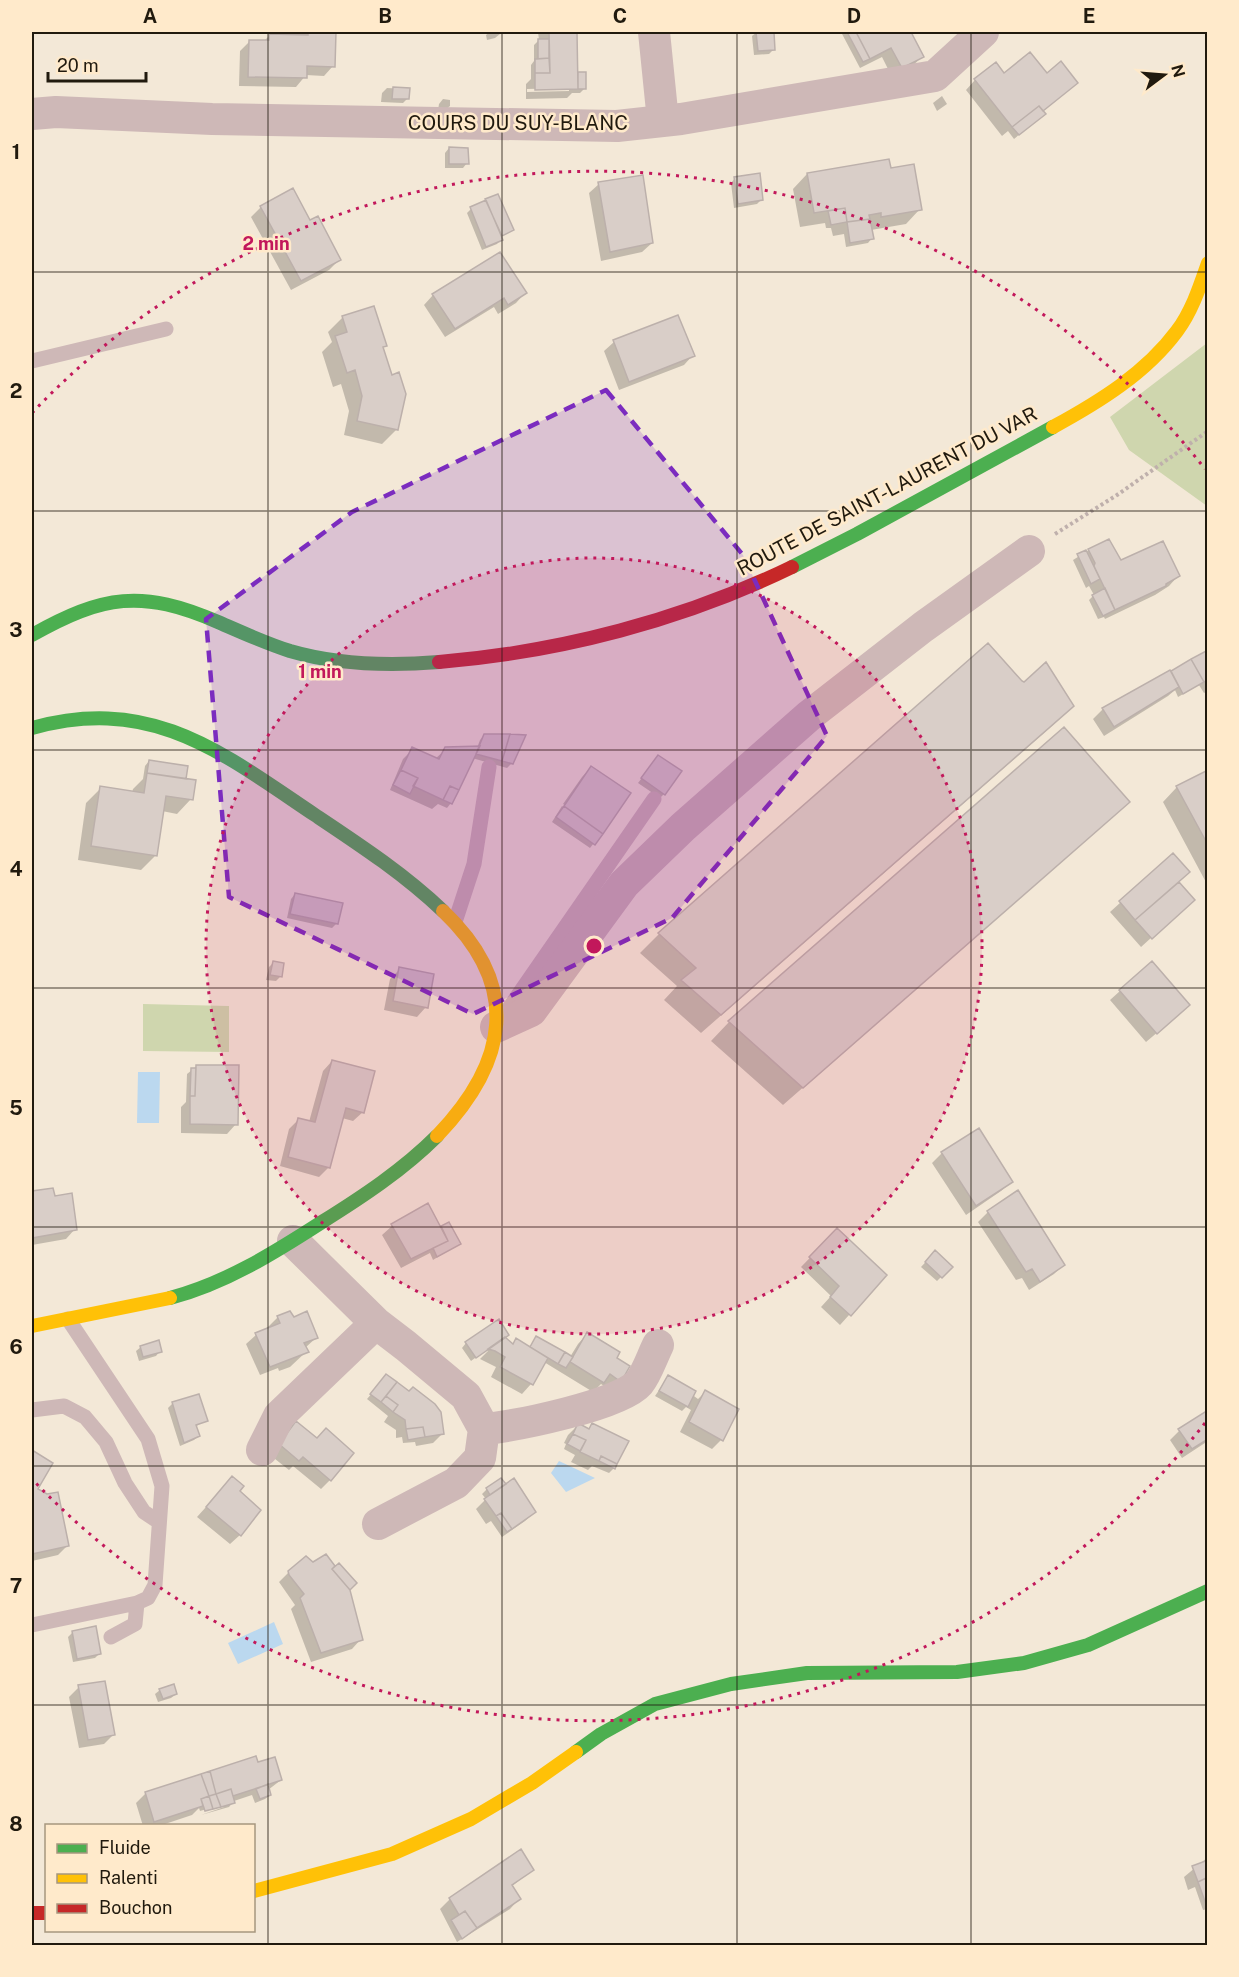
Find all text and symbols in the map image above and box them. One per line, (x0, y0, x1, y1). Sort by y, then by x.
text: A (143, 4, 157, 28)
text: B (378, 4, 392, 28)
text: C (613, 4, 627, 28)
text: D (847, 4, 861, 28)
text: E (1083, 4, 1095, 28)
scale bar (48, 45, 146, 83)
north arrow (1134, 45, 1194, 105)
text: 20 m (57, 55, 99, 76)
text: N (1167, 62, 1189, 80)
street label: COURS DU SUY-BLANC (408, 111, 628, 135)
text: 1 (12, 140, 20, 164)
text: 2 min (242, 233, 290, 254)
text: 2 (10, 379, 22, 403)
street label: ROUTE DE SAINT-LAURENT DU VAR (733, 401, 1041, 581)
text: 3 (9, 618, 23, 642)
text: 1 min (298, 661, 342, 682)
text: 4 (9, 857, 23, 881)
centre of rings (584, 936, 604, 956)
text: 5 (9, 1096, 23, 1120)
text: 6 (9, 1335, 23, 1359)
text: 7 (10, 1574, 22, 1598)
text: 8 (9, 1812, 23, 1836)
legend (45, 1824, 255, 1932)
text: Fluide (99, 1837, 151, 1858)
text: Ralenti (99, 1867, 158, 1888)
text: Bouchon (99, 1897, 172, 1918)

